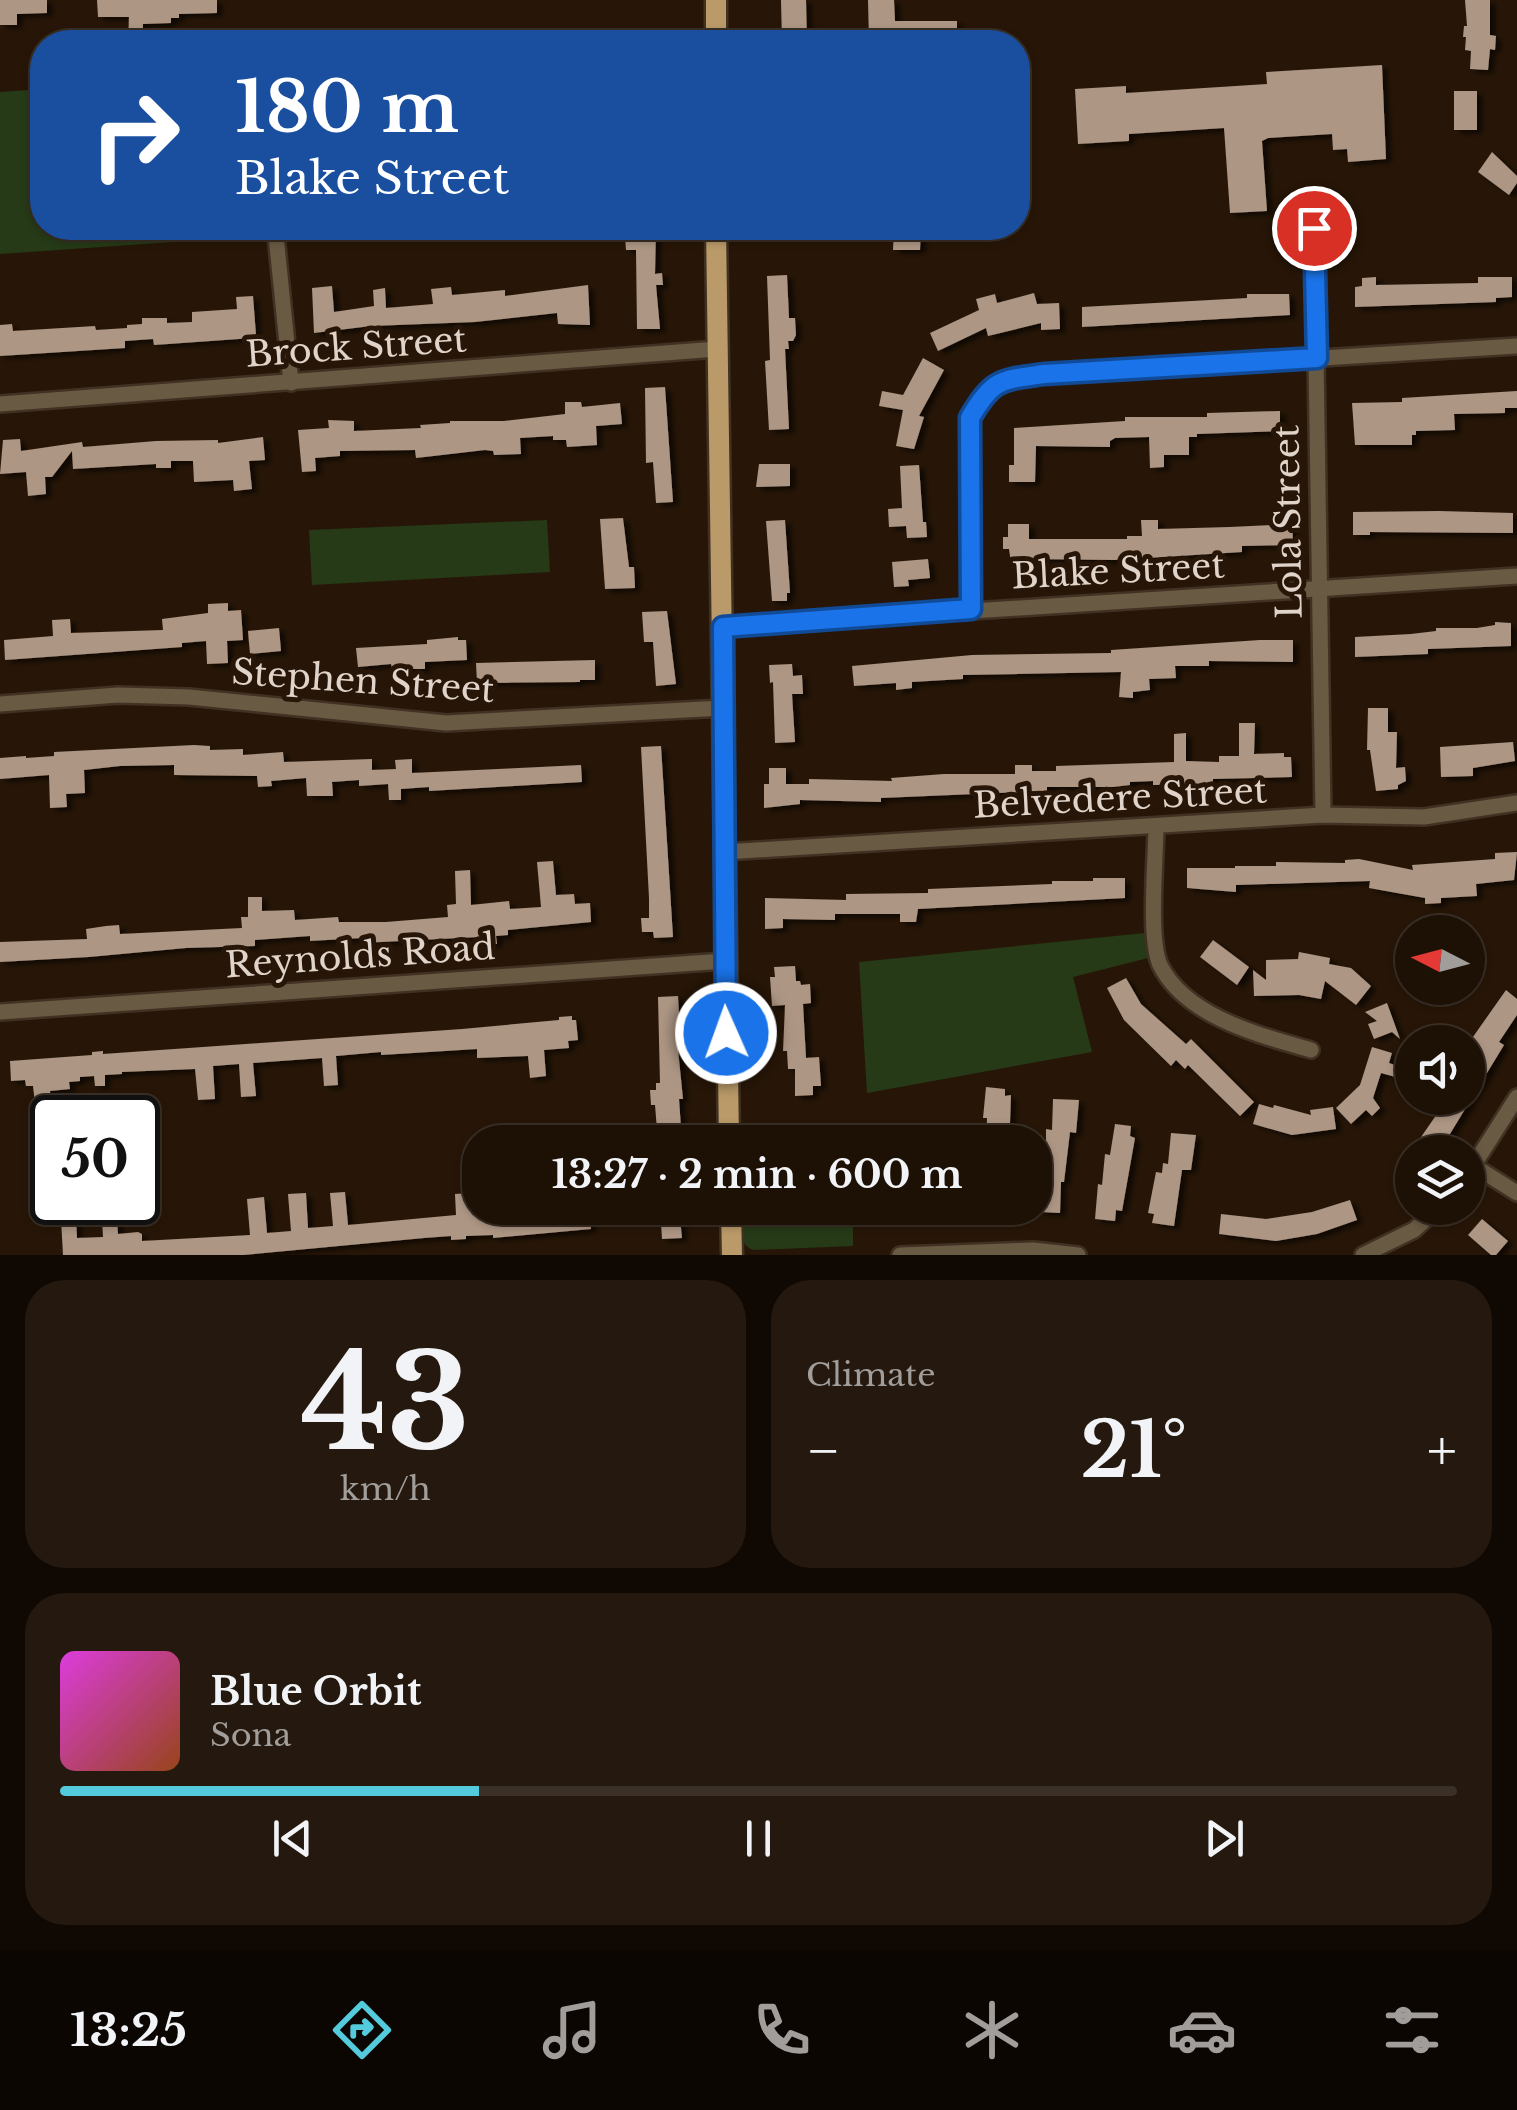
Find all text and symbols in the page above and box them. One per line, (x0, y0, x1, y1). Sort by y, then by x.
text: 180 m (235, 64, 459, 151)
icon: right (70, 70, 200, 200)
text: Blake Street (235, 150, 509, 206)
pin (1272, 186, 1357, 271)
icon: arrive (1287, 201, 1342, 256)
street label: Brock Street (244, 317, 468, 376)
street label: Lola Street (1264, 425, 1311, 619)
street label: Blake Street (1010, 543, 1226, 598)
street label: Stephen Street (230, 650, 496, 711)
street label: Belvedere Street (972, 768, 1268, 827)
north arrow (1395, 915, 1485, 1005)
map controls (1395, 915, 1485, 1225)
street label: Reynolds Road (224, 925, 496, 986)
position arrow (674, 981, 778, 1085)
button: sound (1395, 1025, 1485, 1115)
speed limit sign: 50 (30, 1095, 160, 1225)
button: layers (1395, 1135, 1485, 1225)
text: 13:27 · 2 min · 600 m (551, 1151, 963, 1198)
text: 43 (301, 1323, 470, 1484)
text: Climate (806, 1355, 935, 1395)
text: 21° (1081, 1404, 1187, 1497)
text: − (806, 1417, 841, 1485)
text: + (1427, 1417, 1457, 1485)
text: km/h (340, 1469, 431, 1509)
text: Blue Orbit (210, 1668, 421, 1715)
text: Sona (210, 1715, 291, 1755)
icon: previous (265, 1811, 320, 1866)
icon: pause (731, 1811, 786, 1866)
icon: next (1197, 1811, 1252, 1866)
icon: directions (327, 1995, 397, 2065)
icon: music (537, 1995, 607, 2065)
icon: phone (747, 1995, 817, 2065)
icon: climate (957, 1995, 1027, 2065)
icon: car (1167, 1995, 1237, 2065)
icon: filters (1377, 1995, 1447, 2065)
text: 13:25 (70, 2002, 187, 2058)

